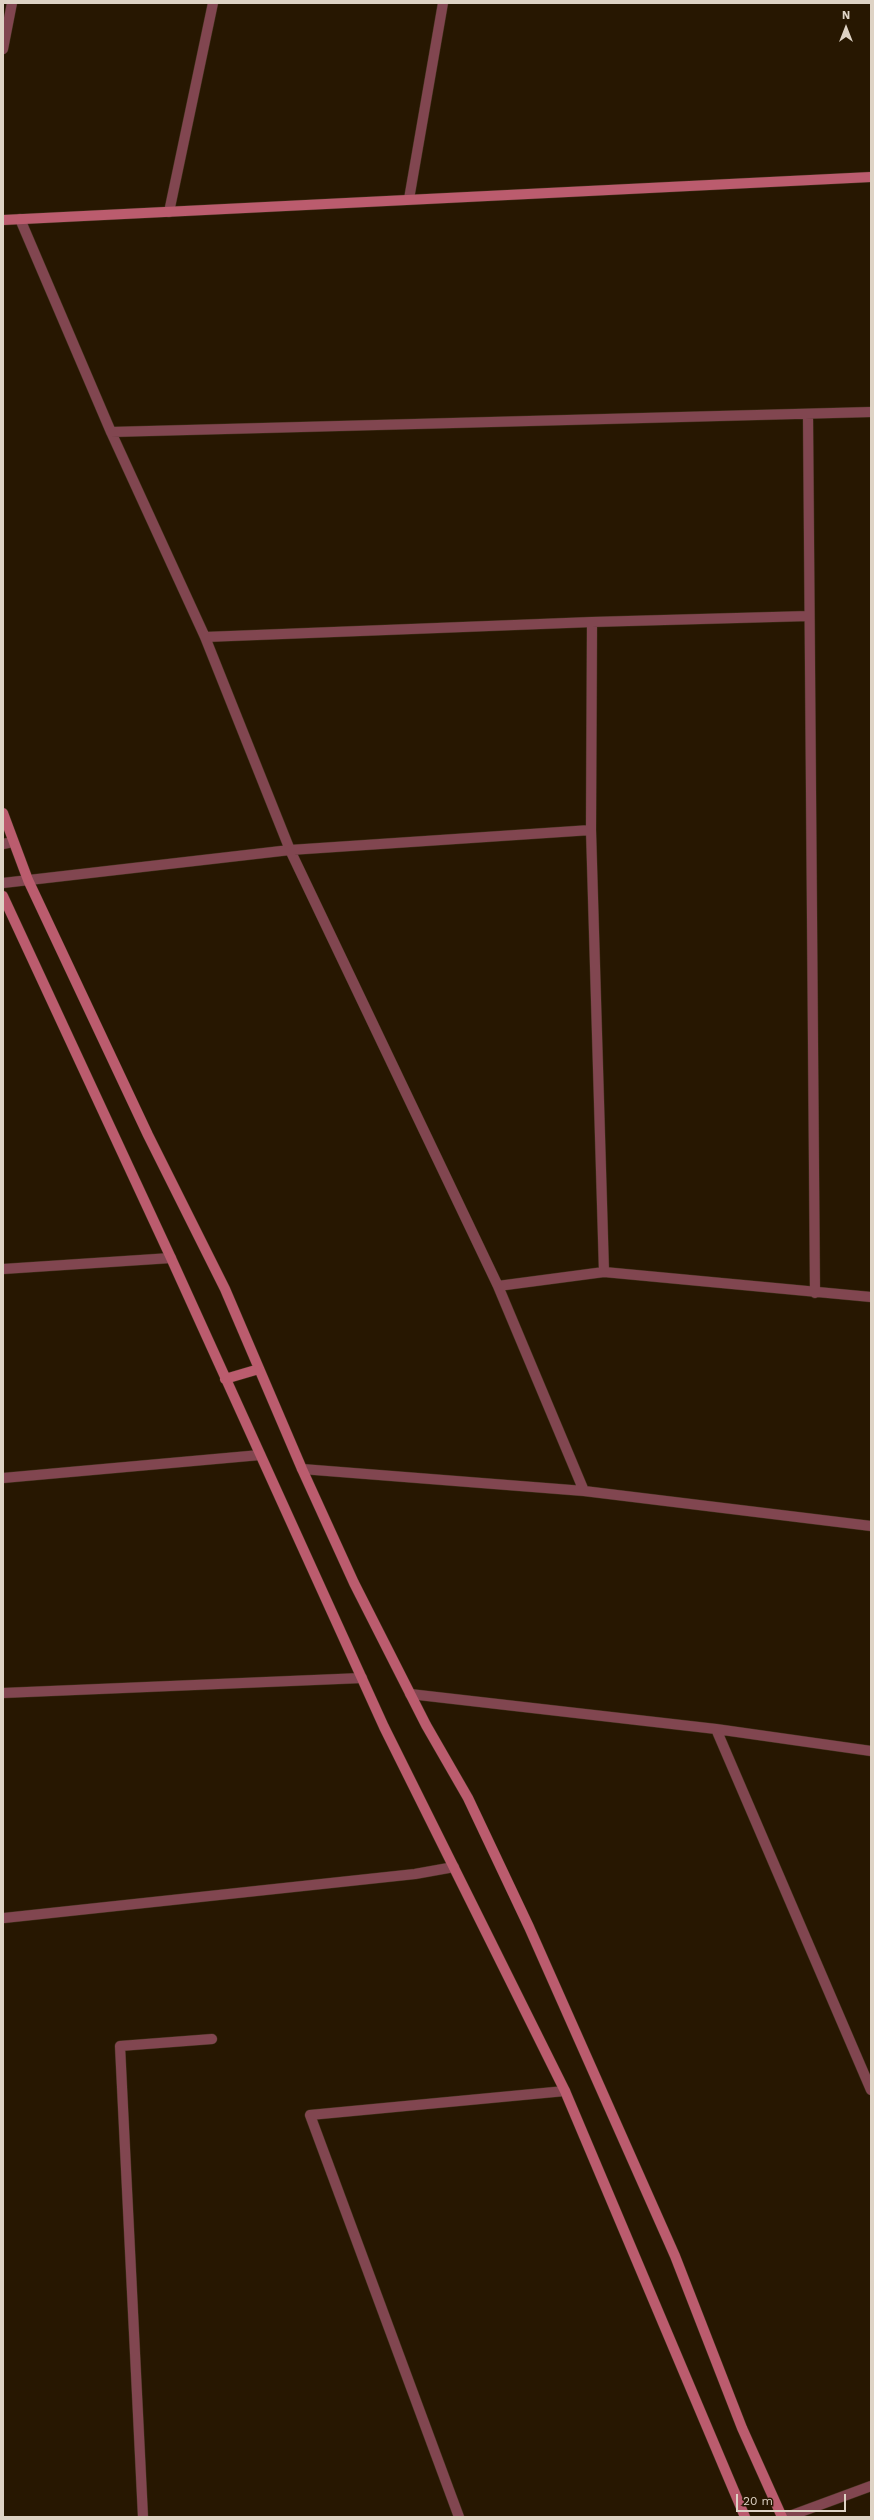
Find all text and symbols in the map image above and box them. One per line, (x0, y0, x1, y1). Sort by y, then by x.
north arrow (826, 8, 866, 48)
text: N (842, 9, 850, 22)
scale bar (738, 2486, 848, 2512)
text: 20 m (743, 2494, 773, 2508)

